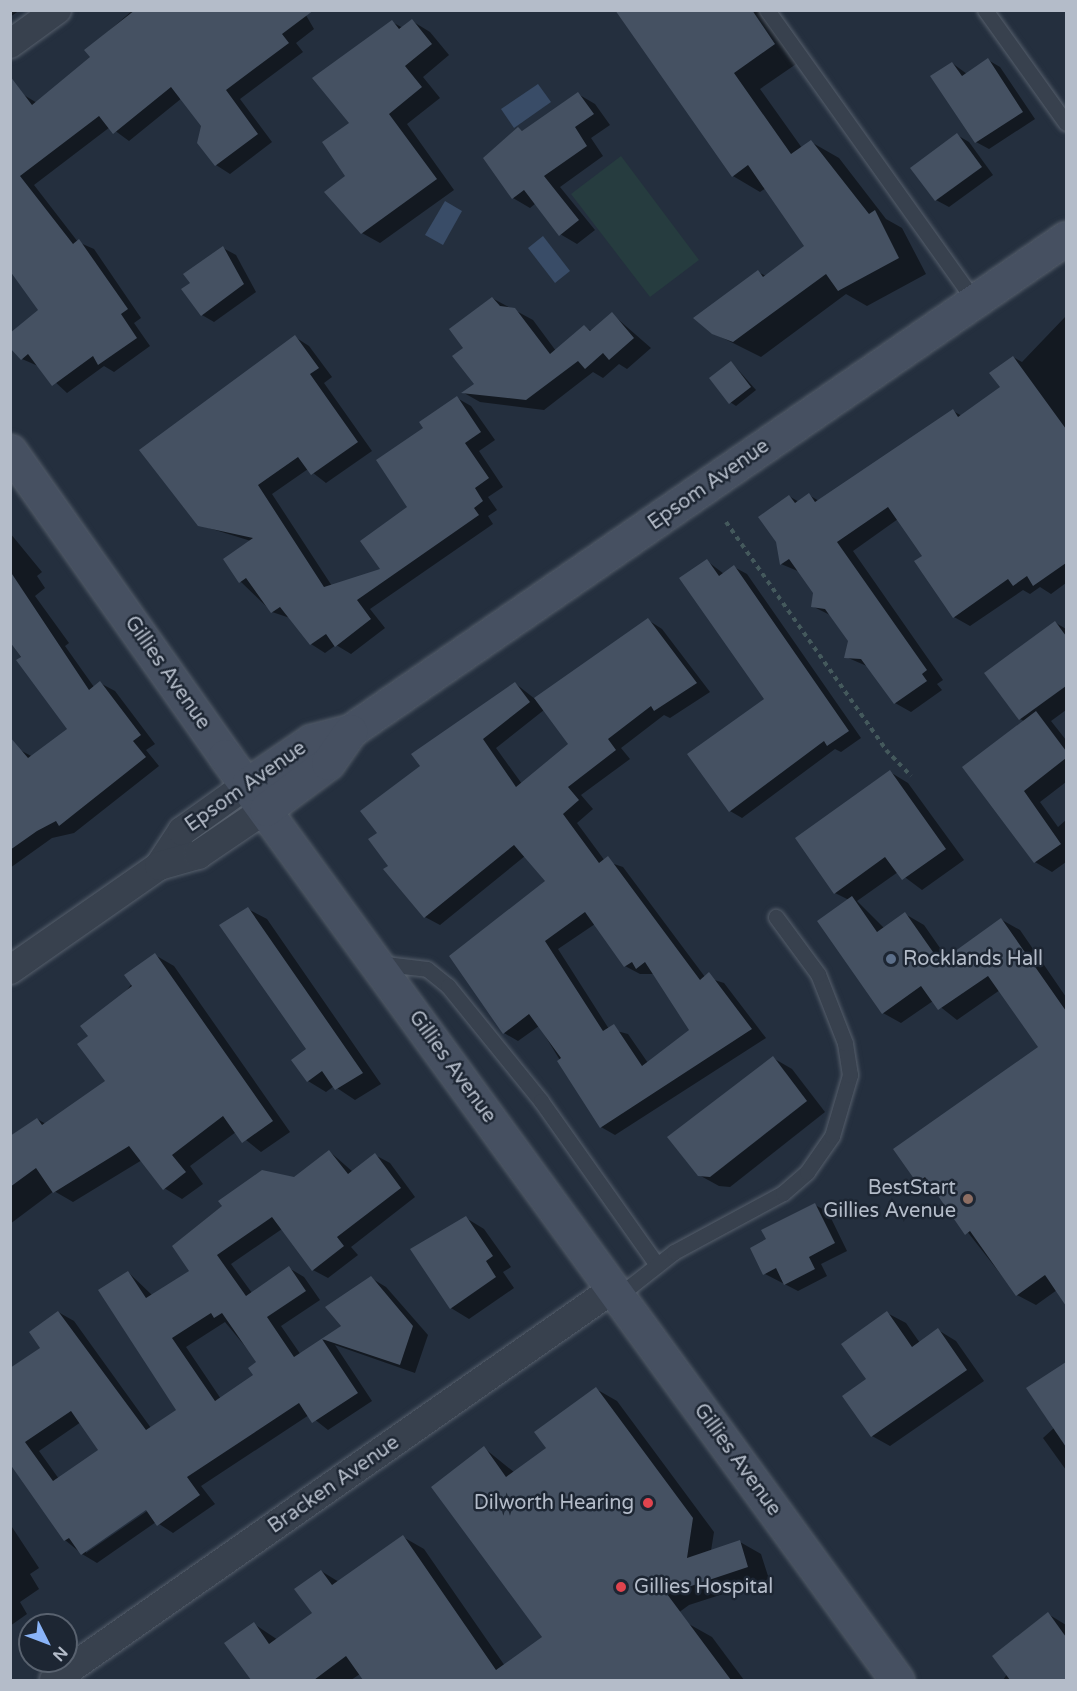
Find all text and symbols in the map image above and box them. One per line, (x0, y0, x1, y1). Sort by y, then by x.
street label: Epsom Avenue (644, 434, 774, 536)
street label: Gillies Avenue (119, 612, 215, 734)
street label: Epsom Avenue (181, 736, 311, 838)
place label: Rocklands Hall (903, 947, 1043, 971)
marker: Rocklands Hall (884, 952, 898, 966)
street label: Gillies Avenue (403, 1006, 501, 1128)
place label: BestStart Gillies Avenue (823, 1176, 956, 1223)
marker: BestStart Gillies Avenue (961, 1192, 975, 1206)
street label: Gillies Avenue (688, 1399, 786, 1521)
street label: Bracken Avenue (264, 1431, 404, 1539)
place label: Dilworth Hearing (474, 1491, 634, 1515)
marker: Dilworth Hearing (639, 1494, 657, 1512)
place label: Gillies Hospital (634, 1575, 773, 1599)
marker: Gillies Hospital (612, 1578, 630, 1596)
north arrow (18, 1613, 78, 1673)
text: N (48, 1642, 72, 1665)

